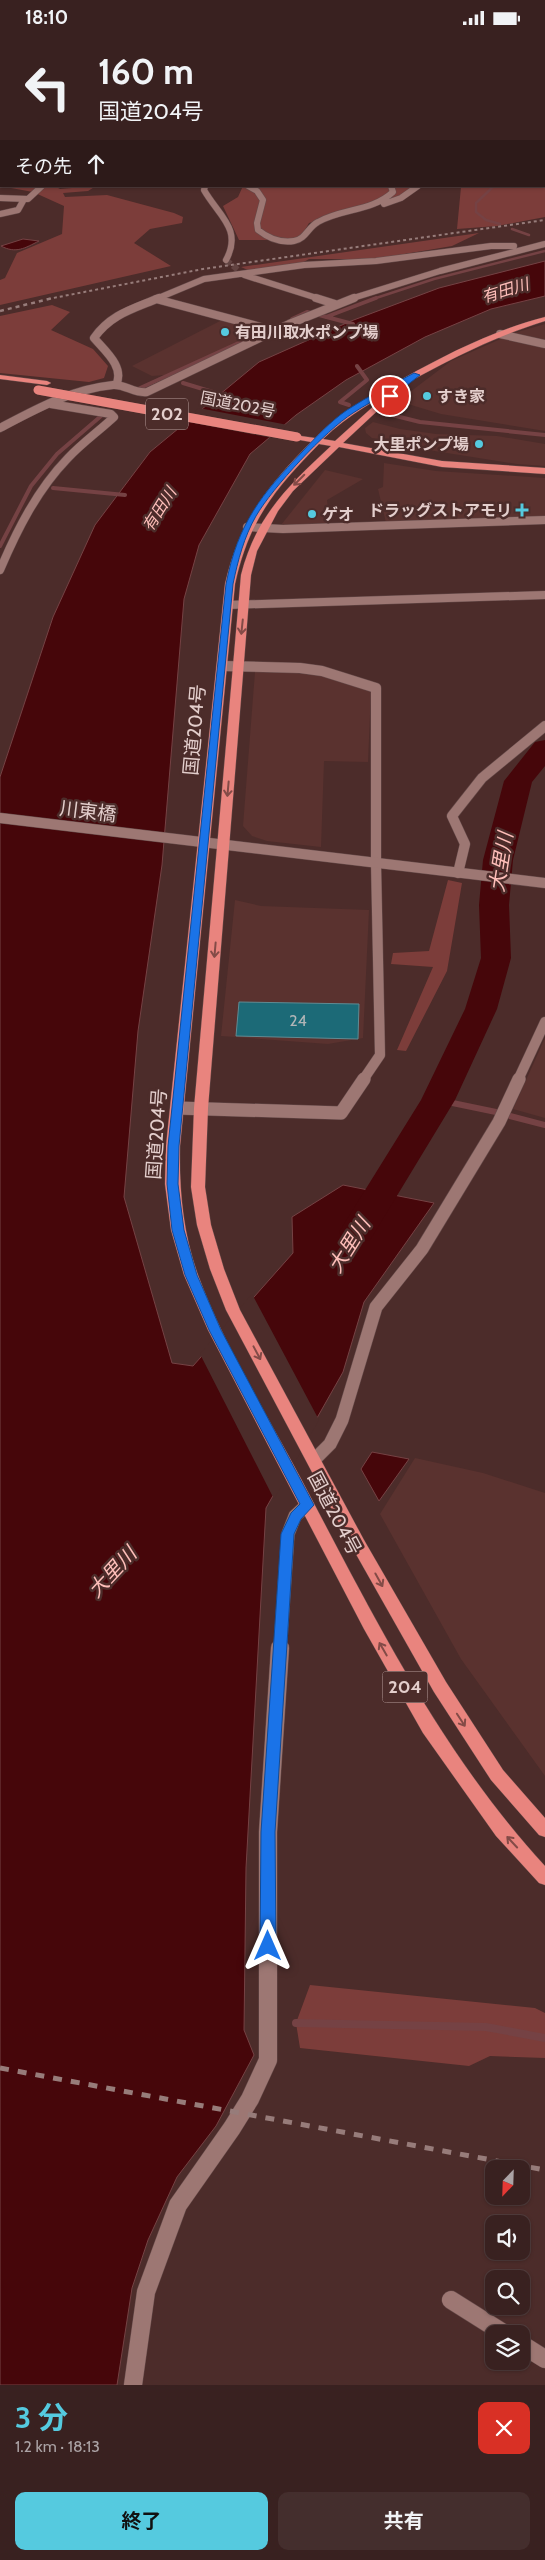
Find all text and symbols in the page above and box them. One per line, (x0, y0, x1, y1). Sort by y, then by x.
text: 18:10 (25, 6, 68, 29)
text: 160 m (98, 50, 194, 93)
icon: left (15, 55, 80, 120)
text: 国道204号 (98, 98, 204, 125)
icon: ahead (82, 150, 110, 178)
text: その先 (15, 155, 72, 178)
water label: 有田川 (479, 274, 533, 307)
place label: 有田川取水ポンプ場 (235, 323, 379, 342)
marker: 有田川取水ポンプ場 (219, 326, 231, 338)
pin (369, 375, 411, 417)
icon: arrive (376, 382, 404, 410)
place label: すき家 (437, 387, 485, 406)
street label: 国道202号 (199, 388, 277, 421)
marker: すき家 (421, 390, 433, 402)
road number: 202 (146, 399, 188, 429)
place label: 大里ポンプ場 (373, 435, 469, 454)
marker: 大里ポンプ場 (473, 438, 485, 450)
one-way arrow (293, 473, 305, 486)
water label: 有田川 (139, 482, 181, 535)
place label: ドラッグストアモリ (368, 501, 512, 520)
marker: ドラッグストアモリ (516, 504, 528, 516)
place label: ゲオ (322, 505, 354, 524)
marker: ゲオ (306, 508, 318, 520)
one-way arrow (237, 618, 247, 634)
street label: 国道204号 (179, 684, 210, 776)
one-way arrow (224, 780, 233, 796)
street label: 川東橋 (58, 797, 118, 826)
water label: 大里川 (484, 829, 518, 894)
one-way arrow (210, 942, 220, 958)
house number: 24 (289, 1011, 307, 1030)
street label: 国道204号 (142, 1088, 171, 1180)
water label: 大里川 (323, 1212, 376, 1277)
one-way arrow (252, 1345, 262, 1360)
street label: 国道204号 (303, 1468, 366, 1559)
water label: 大里川 (83, 1540, 143, 1602)
one-way arrow (374, 1572, 384, 1587)
one-way arrow (378, 1642, 388, 1656)
road number: 204 (382, 1671, 428, 1703)
one-way arrow (456, 1713, 466, 1727)
one-way arrow (506, 1836, 518, 1848)
position arrow (241, 1919, 293, 1971)
north arrow (485, 2160, 530, 2205)
map controls (485, 2160, 530, 2370)
button: sound (485, 2215, 530, 2260)
button: search (485, 2270, 530, 2315)
button: layers (485, 2325, 530, 2370)
text: 3 分 (15, 2399, 68, 2436)
button: close (478, 2402, 530, 2454)
text: 1.2 km · 18:13 (15, 2437, 100, 2456)
button: 終了 (15, 2492, 268, 2550)
button: 共有 (278, 2492, 530, 2550)

